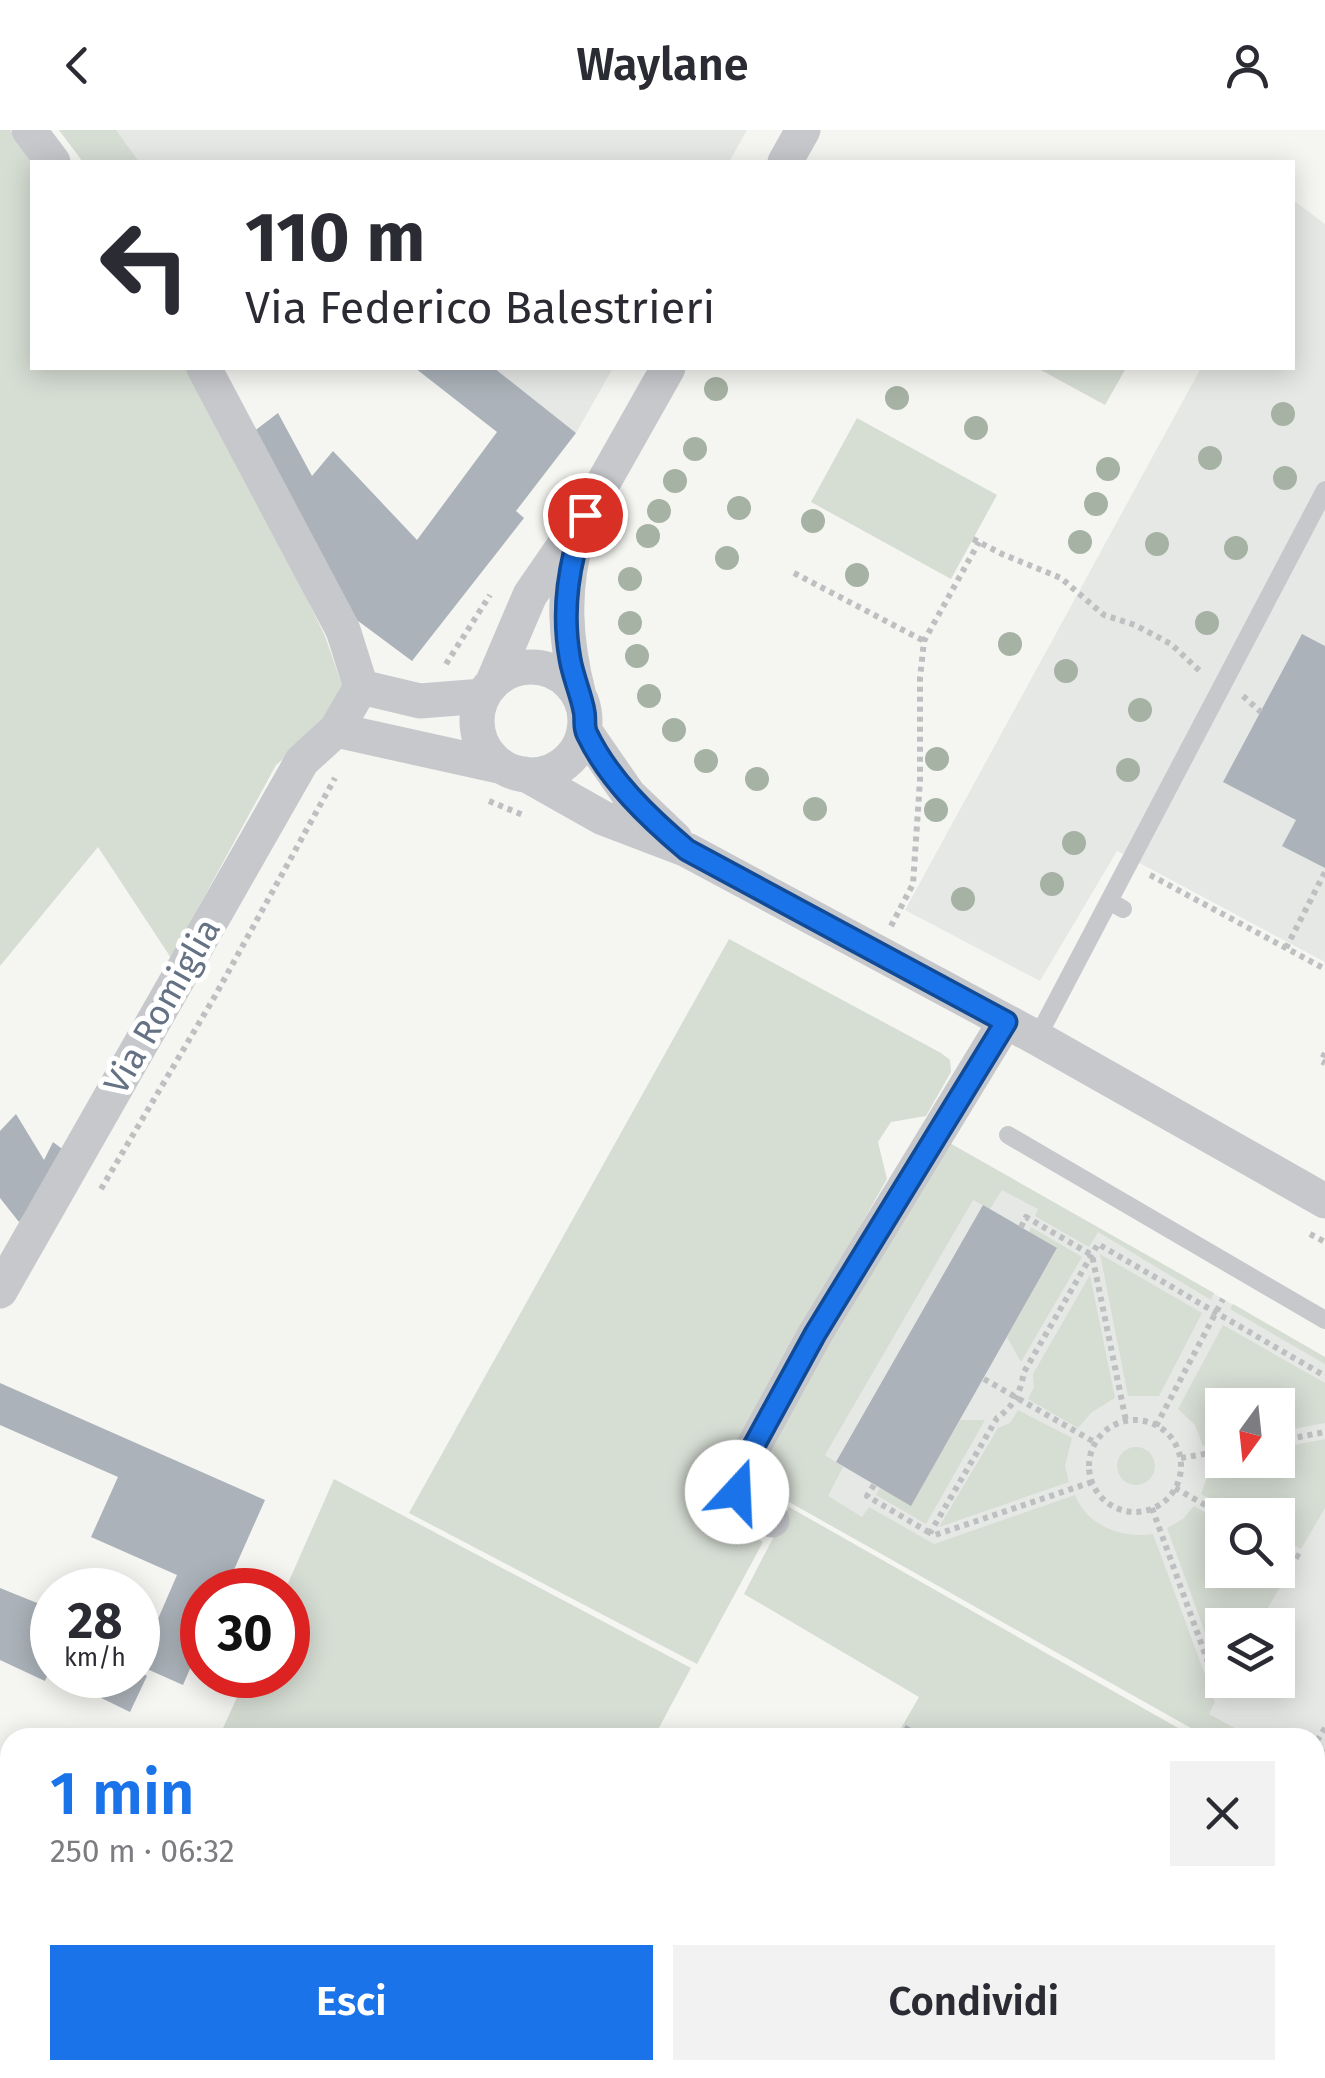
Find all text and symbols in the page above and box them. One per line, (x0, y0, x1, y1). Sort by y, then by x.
icon: back (50, 38, 105, 93)
text: Waylane (576, 38, 749, 92)
icon: person (1220, 38, 1275, 93)
text: 110 m (245, 196, 425, 280)
icon: left (80, 200, 210, 330)
text: Via Federico Balestrieri (245, 281, 715, 335)
pin (543, 473, 628, 558)
icon: arrive (558, 488, 613, 543)
street label: Via Romiglia (95, 911, 229, 1101)
north arrow (1205, 1388, 1295, 1478)
map controls (1205, 1388, 1295, 1698)
position arrow (685, 1440, 789, 1544)
button: search (1205, 1498, 1295, 1588)
speed limit sign: 30 (180, 1568, 310, 1698)
text: 28 (68, 1591, 122, 1651)
button: layers (1205, 1608, 1295, 1698)
text: km/h (64, 1643, 126, 1673)
text: 1 min (50, 1758, 195, 1830)
button: close (1170, 1761, 1275, 1866)
text: 250 m · 06:32 (50, 1832, 235, 1870)
button: Esci (50, 1945, 653, 2060)
button: Condividi (673, 1945, 1275, 2060)

